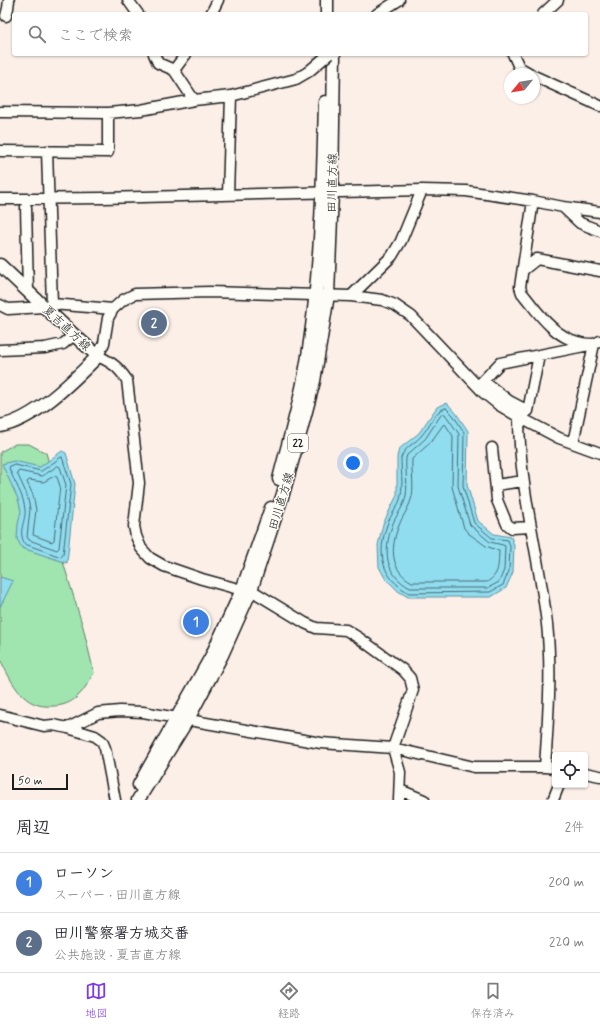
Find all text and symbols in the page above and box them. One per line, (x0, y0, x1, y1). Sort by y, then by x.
search box (12, 12, 588, 56)
icon: search (26, 23, 48, 45)
text: ここで検索 (58, 26, 133, 46)
north arrow (504, 68, 540, 104)
street label: 田川直方線 (324, 153, 342, 213)
street label: 夏吉直方線 (39, 302, 94, 355)
pin: 2 (141, 308, 167, 338)
road number: 22 (288, 434, 308, 452)
your location (343, 453, 363, 473)
street label: 田川直方線 (266, 470, 298, 532)
pin: 1 (183, 607, 209, 637)
map controls (552, 752, 588, 788)
button: locate (552, 752, 588, 788)
scale bar (12, 772, 68, 791)
text: 50 m (18, 774, 43, 788)
text: 周辺 (16, 817, 50, 839)
text: 2件 (565, 819, 584, 836)
text: ローソン (54, 864, 114, 884)
text: 1 (26, 874, 32, 891)
text: 200 m (549, 874, 584, 891)
text: スーパー · 田川直方線 (54, 887, 180, 904)
text: 田川警察署方城交番 (54, 924, 189, 944)
text: 2 (26, 934, 32, 951)
text: 220 m (549, 934, 584, 951)
text: 公共施設 · 夏吉直方線 (54, 947, 181, 964)
tab: 地図 (85, 980, 107, 1021)
tab: 経路 (278, 980, 300, 1021)
tab: 保存済み (471, 980, 515, 1021)

